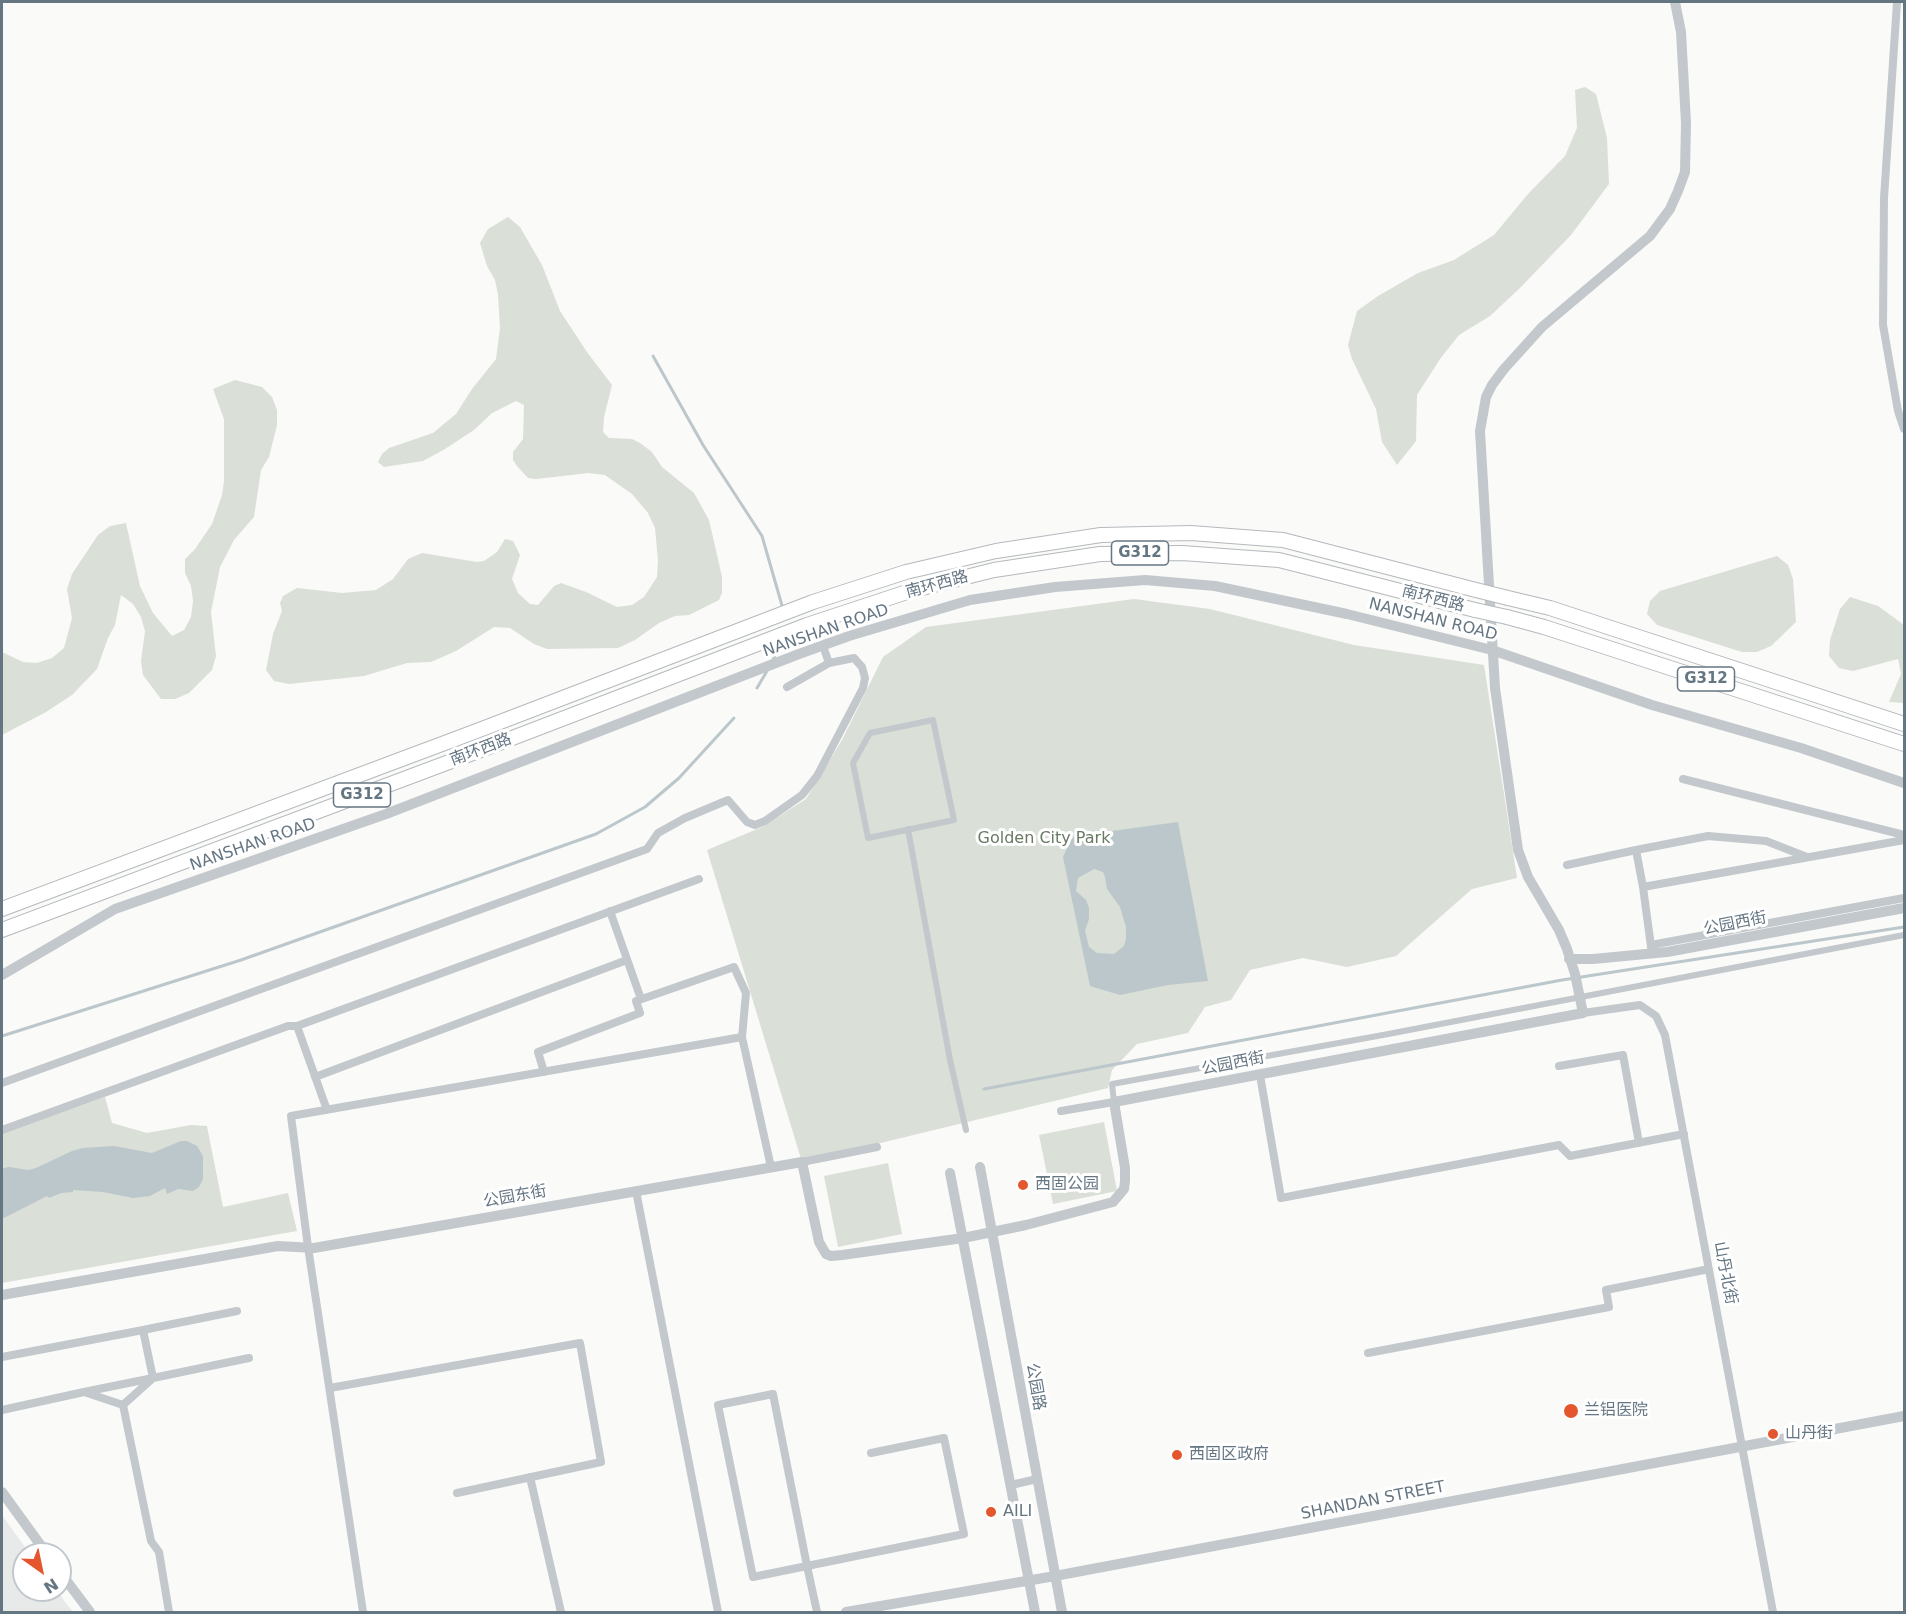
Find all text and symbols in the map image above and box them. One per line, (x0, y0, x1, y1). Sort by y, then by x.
road number: G312 (1112, 541, 1168, 565)
street label: 南环西路 (904, 567, 970, 603)
street label: 南环西路 (1400, 582, 1466, 616)
street label: NANSHAN ROAD (1367, 595, 1499, 645)
street label: NANSHAN ROAD (761, 600, 891, 662)
road number: G312 (1678, 667, 1734, 691)
street label: 南环西路 (448, 730, 514, 770)
road number: G312 (334, 783, 391, 807)
street label: NANSHAN ROAD (188, 814, 318, 876)
park label: Golden City Park (978, 829, 1110, 849)
street label: 公园西街 (1702, 908, 1768, 940)
street label: 公园西街 (1200, 1048, 1266, 1080)
place label: 西固公园 (1035, 1175, 1099, 1195)
marker: 西固公园 (1016, 1178, 1030, 1192)
street label: 公园东街 (482, 1182, 548, 1212)
street label: 山丹北街 (1709, 1240, 1741, 1306)
street label: 公园路 (1021, 1362, 1049, 1412)
place label: 兰铝医院 (1584, 1401, 1648, 1421)
marker: 兰铝医院 (1562, 1402, 1580, 1420)
place label: 山丹街 (1785, 1424, 1833, 1444)
marker: 山丹街 (1766, 1427, 1780, 1441)
place label: 西固区政府 (1189, 1445, 1269, 1465)
marker: 西固区政府 (1170, 1448, 1184, 1462)
street label: SHANDAN STREET (1299, 1478, 1447, 1524)
place label: AILI (1003, 1502, 1032, 1522)
marker: AILI (984, 1505, 998, 1519)
north arrow (12, 1542, 72, 1602)
text: N (40, 1574, 62, 1597)

